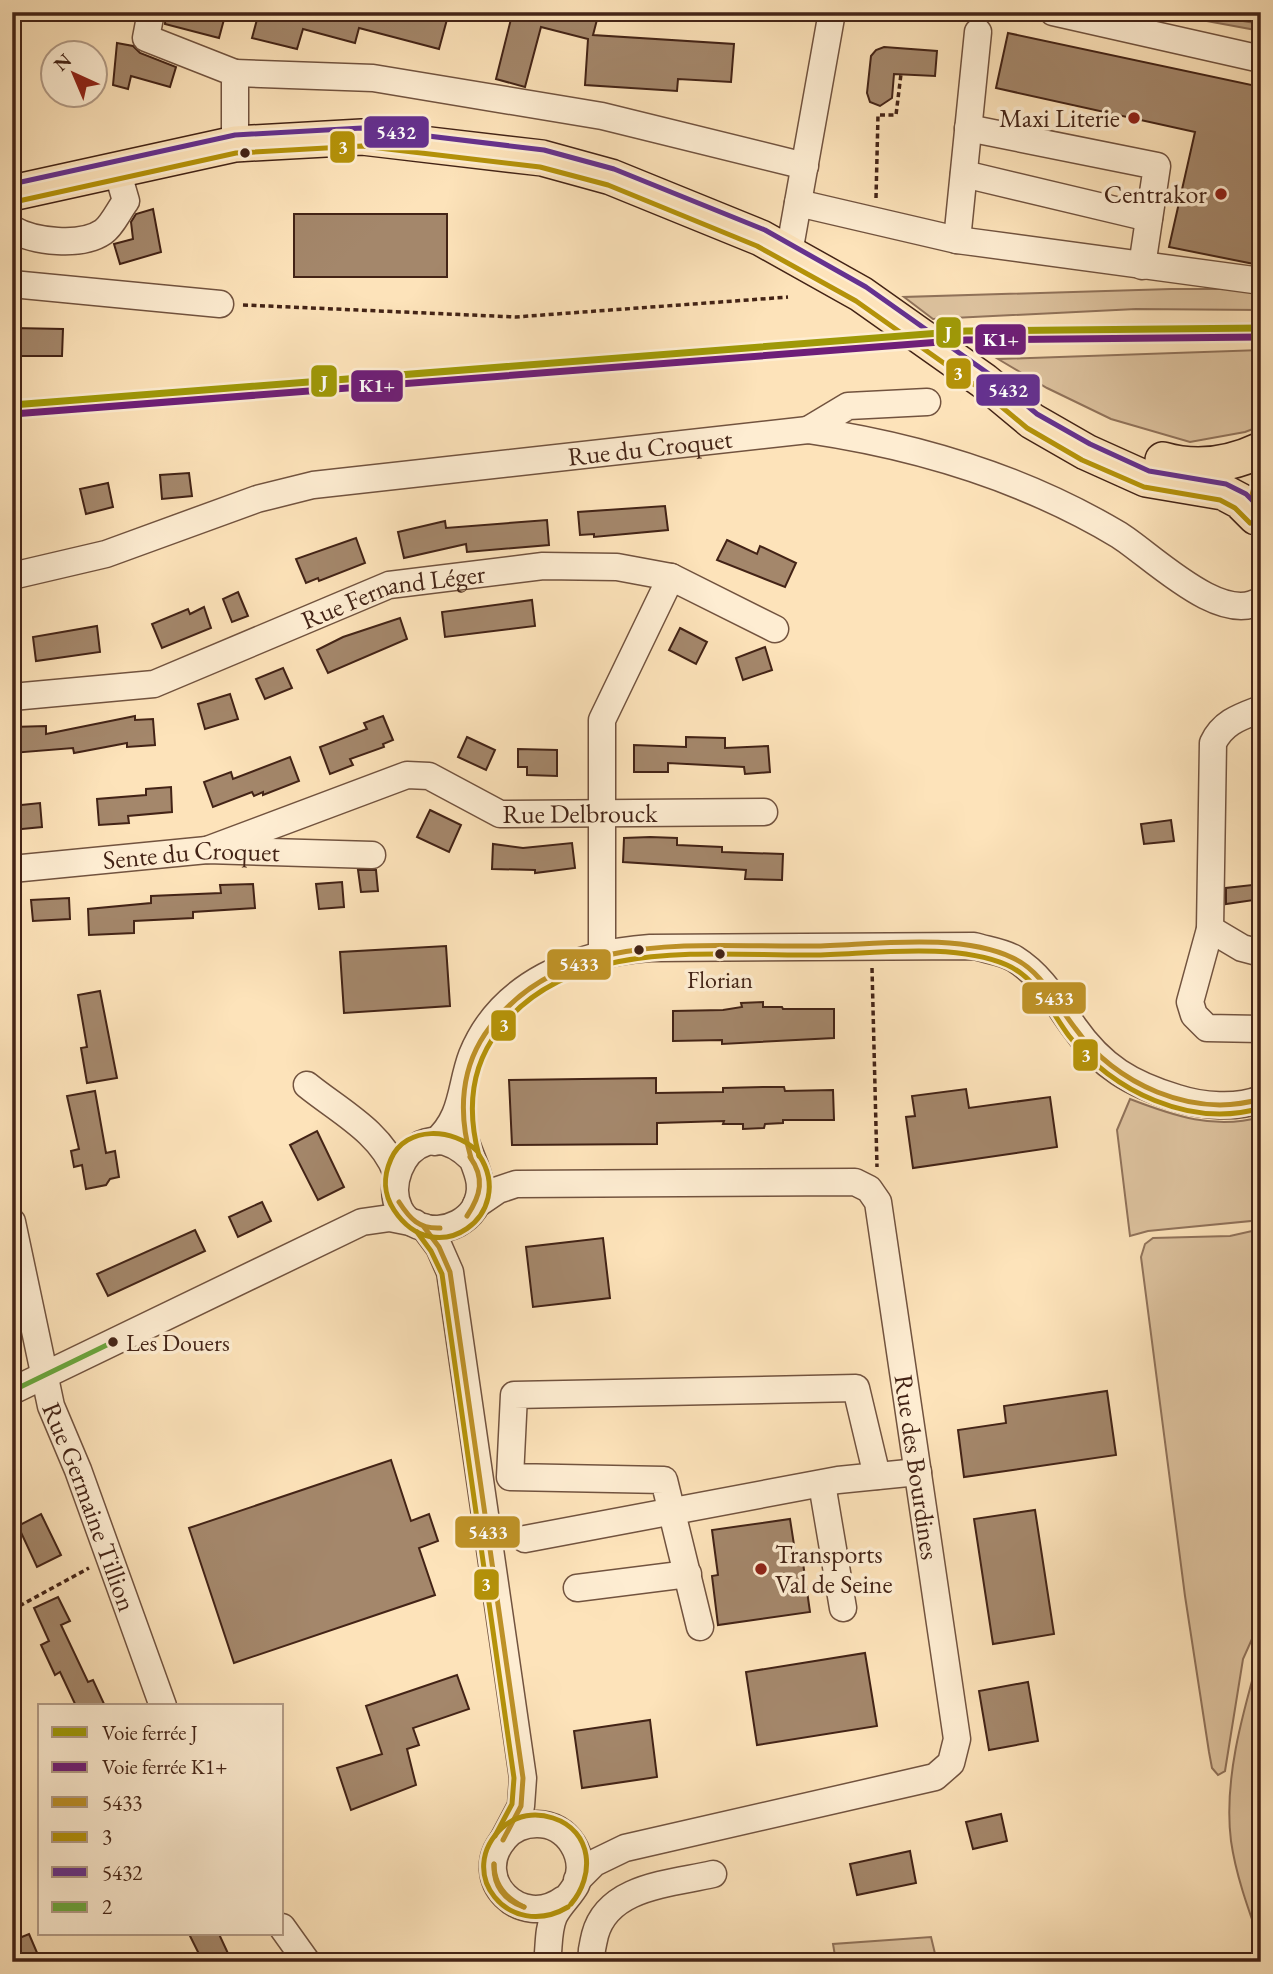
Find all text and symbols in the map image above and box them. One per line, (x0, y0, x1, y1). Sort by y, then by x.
north arrow (38, 38, 108, 108)
text: N (48, 47, 77, 76)
place label: Maxi Literie (999, 101, 1120, 135)
marker: Maxi Literie (1126, 110, 1142, 126)
line badge: 5432 (363, 115, 430, 149)
text: 5432 (376, 120, 416, 145)
line badge: 3 (329, 130, 356, 164)
text: 3 (338, 135, 348, 160)
unlabelled marker (238, 146, 252, 160)
place label: Centrakor (1104, 177, 1207, 211)
marker: Centrakor (1213, 186, 1229, 202)
line badge: J (935, 316, 962, 349)
text: J (942, 320, 952, 345)
line badge: K1+ (974, 323, 1027, 356)
text: K1+ (983, 327, 1019, 352)
line badge: 3 (945, 357, 972, 390)
text: 3 (953, 361, 963, 386)
line badge: J (310, 364, 338, 398)
text: J (318, 369, 328, 394)
line badge: K1+ (350, 369, 404, 403)
text: K1+ (359, 373, 395, 398)
line badge: 5432 (975, 373, 1041, 407)
text: 5432 (988, 378, 1028, 403)
street label: Rue du Croquet (566, 422, 734, 474)
street label: Rue Fernand Léger (296, 556, 487, 637)
street label: Rue Delbrouck (502, 796, 658, 831)
street label: Sente du Croquet (101, 833, 280, 877)
unlabelled marker (632, 943, 646, 957)
marker: Florian (713, 947, 727, 961)
line badge: 5433 (546, 948, 612, 981)
text: 5433 (559, 952, 599, 977)
place label: Florian (687, 964, 753, 995)
line badge: 5433 (1021, 981, 1087, 1015)
text: 5433 (1034, 986, 1074, 1011)
line badge: 3 (490, 1009, 517, 1042)
text: 3 (499, 1013, 509, 1038)
line badge: 3 (1072, 1038, 1099, 1072)
text: 3 (1081, 1043, 1091, 1068)
place label: Les Douers (126, 1327, 230, 1358)
marker: Les Douers (106, 1335, 120, 1349)
street label: Rue des Bourdines (887, 1372, 947, 1562)
street label: Rue Germaine Tillion (34, 1397, 145, 1616)
line badge: 5433 (454, 1515, 521, 1549)
text: 5433 (468, 1520, 508, 1545)
place label: Transports Val de Seine (775, 1537, 893, 1601)
marker: Transports Val de Seine (753, 1561, 769, 1577)
line badge: 3 (473, 1568, 500, 1601)
text: 3 (481, 1572, 491, 1597)
legend (38, 1704, 284, 1936)
text: Voie ferrée J (102, 1719, 198, 1746)
text: Voie ferrée K1+ (102, 1753, 227, 1780)
text: 5433 (102, 1789, 142, 1816)
text: 3 (102, 1823, 112, 1850)
text: 5432 (102, 1859, 142, 1886)
text: 2 (102, 1893, 112, 1920)

